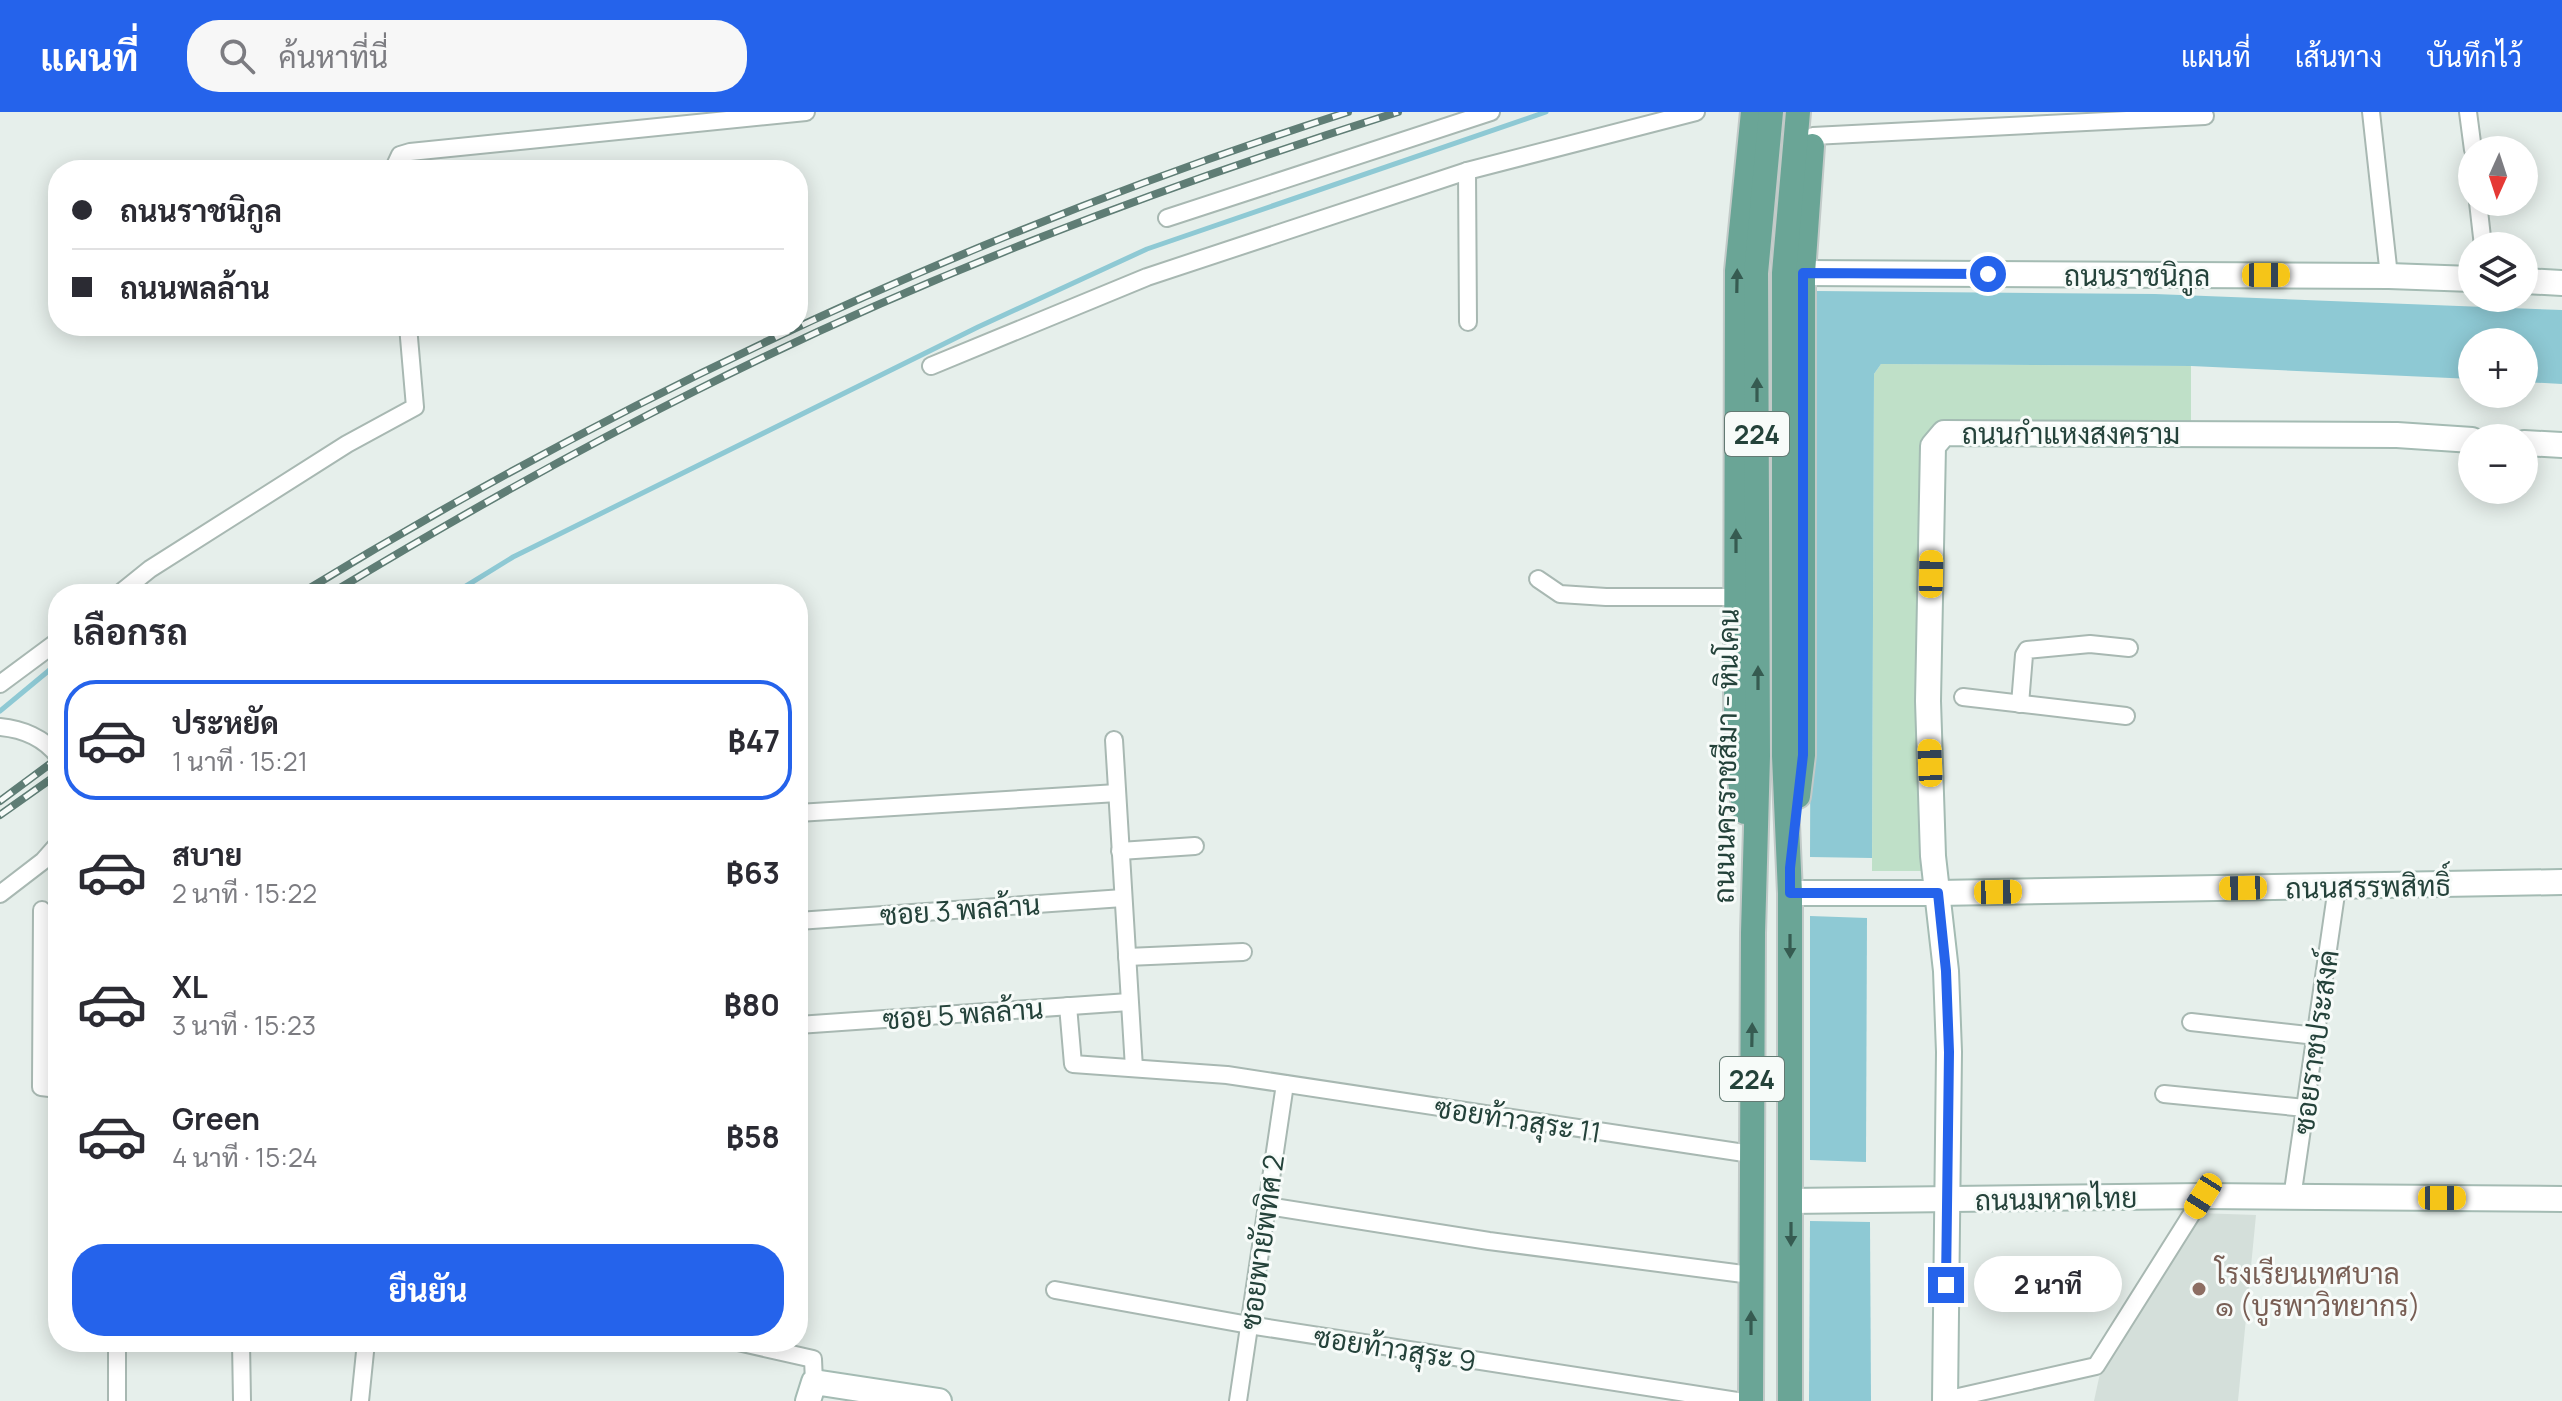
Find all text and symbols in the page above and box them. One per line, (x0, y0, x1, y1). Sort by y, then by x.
search box (187, 20, 747, 92)
text: แผนที่ (40, 30, 139, 82)
icon: search (215, 34, 259, 78)
text: ค้นหาที่นี่ (279, 36, 388, 77)
text: แผนที่ (2181, 37, 2251, 75)
text: เส้นทาง (2295, 37, 2382, 75)
text: บันทึกไว้ (2426, 37, 2522, 75)
north arrow (2458, 136, 2538, 216)
map controls (2458, 136, 2538, 504)
text: ถนนราชนิกูล (120, 190, 282, 231)
button: layers (2458, 232, 2538, 312)
route start (1970, 256, 2006, 292)
street label: ถนนราชนิกูล (2064, 256, 2210, 296)
car (2242, 263, 2290, 287)
text: ถนนพลล้าน (120, 267, 270, 308)
one-way arrow (1731, 268, 1744, 293)
button: + (2458, 328, 2538, 408)
one-way arrow (1751, 377, 1763, 402)
road number: 224 (1725, 412, 1789, 456)
street label: ถนนกำแหงสงคราม (1962, 414, 2180, 452)
button: − (2458, 424, 2538, 504)
one-way arrow (1730, 528, 1742, 553)
car (1919, 550, 1943, 598)
text: เลือกรถ (72, 607, 188, 656)
street label: ถนนนครราชสีมา - หินโคน (1703, 608, 1747, 904)
one-way arrow (1752, 665, 1764, 690)
text: ประหยัด (172, 702, 279, 743)
icon: car (76, 704, 148, 776)
text: ฿47 (728, 720, 780, 761)
car (1917, 739, 1943, 787)
text: 1 นาที · 15:21 (172, 743, 308, 779)
text: สบาย (172, 834, 242, 875)
icon: car (76, 836, 148, 908)
text: ฿63 (726, 852, 780, 893)
street label: ถนนสรรพสิทธิ์ (2285, 862, 2451, 906)
text: 2 นาที · 15:22 (172, 875, 317, 911)
car (2219, 876, 2267, 900)
car (1974, 880, 2022, 904)
street label: ซอย 3 พลล้าน (879, 884, 1041, 934)
one-way arrow (1784, 934, 1796, 959)
street label: ซอยราชประสงค์ (2283, 947, 2347, 1137)
text: XL (172, 966, 208, 1007)
icon: car (76, 968, 148, 1040)
text: ฿80 (724, 984, 780, 1025)
street label: ซอย 5 พลล้าน (881, 988, 1045, 1038)
text: 3 นาที · 15:23 (172, 1007, 316, 1043)
one-way arrow (1746, 1022, 1758, 1047)
road number: 224 (1720, 1057, 1784, 1101)
street label: ซอยท้าวสุระ 11 (1432, 1087, 1604, 1153)
text: Green (172, 1098, 260, 1139)
icon: car (76, 1100, 148, 1172)
text: ฿58 (726, 1116, 780, 1157)
text: 4 นาที · 15:24 (172, 1139, 318, 1175)
street label: ซอยพายัพทิศ 2 (1230, 1152, 1292, 1332)
car (2180, 1169, 2226, 1223)
street label: ถนนมหาดไทย (1974, 1178, 2138, 1218)
car (2418, 1186, 2466, 1210)
one-way arrow (1785, 1222, 1797, 1247)
button: ยืนยัน (72, 1244, 784, 1336)
place label: โรงเรียนเทศบาล ๑ (บูรพาวิทยากร) (2213, 1254, 2421, 1326)
callout: 2 นาที (1974, 1257, 2122, 1313)
text: 2 นาที (2014, 1266, 2082, 1302)
route end (1928, 1267, 1964, 1303)
marker: โรงเรียนเทศบาล ๑ (บูรพาวิทยากร) (2190, 1280, 2208, 1298)
one-way arrow (1745, 1310, 1757, 1335)
street label: ซอยท้าวสุระ 9 (1311, 1316, 1479, 1382)

